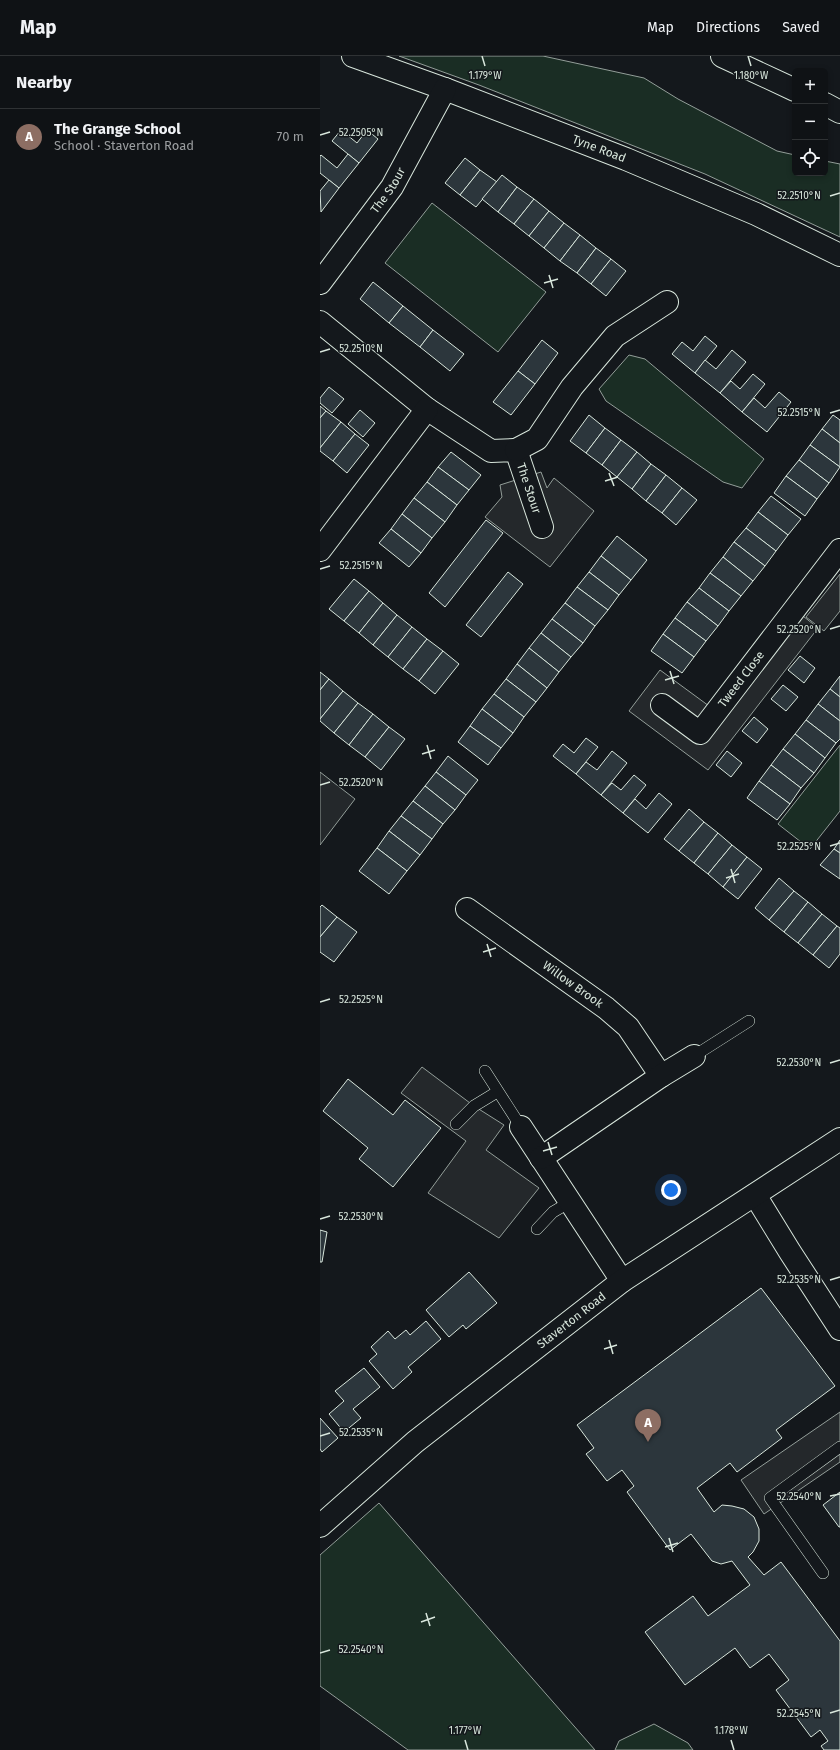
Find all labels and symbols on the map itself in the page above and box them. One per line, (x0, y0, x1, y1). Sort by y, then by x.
text: 1.179°W (468, 70, 502, 82)
text: 1.180°W (734, 70, 769, 82)
text: 52.2505°N (339, 127, 383, 139)
street label: Tyne Road (570, 132, 628, 165)
street label: The Stour (368, 165, 408, 216)
text: 52.2510°N (777, 190, 821, 202)
text: 52.2510°N (339, 343, 383, 355)
text: 52.2515°N (778, 407, 821, 419)
street label: The Stour (514, 461, 544, 516)
text: 52.2515°N (340, 560, 383, 572)
text: 52.2520°N (777, 624, 821, 636)
street label: Tweed Close (715, 648, 767, 710)
text: 52.2520°N (339, 777, 383, 789)
text: 52.2525°N (777, 841, 821, 853)
street label: Willow Brook (540, 958, 607, 1011)
text: 52.2525°N (339, 994, 383, 1006)
text: 52.2530°N (777, 1057, 821, 1069)
your location (661, 1180, 681, 1200)
text: 52.2530°N (339, 1211, 383, 1223)
text: 52.2535°N (777, 1274, 821, 1286)
street label: Staverton Road (534, 1289, 609, 1351)
pin: A (635, 1409, 661, 1442)
text: 52.2535°N (339, 1427, 383, 1439)
text: 52.2540°N (776, 1491, 822, 1503)
text: 52.2540°N (338, 1644, 384, 1656)
text: 52.2545°N (777, 1708, 821, 1720)
text: 1.177°W (449, 1725, 482, 1737)
text: 1.178°W (714, 1725, 748, 1737)

